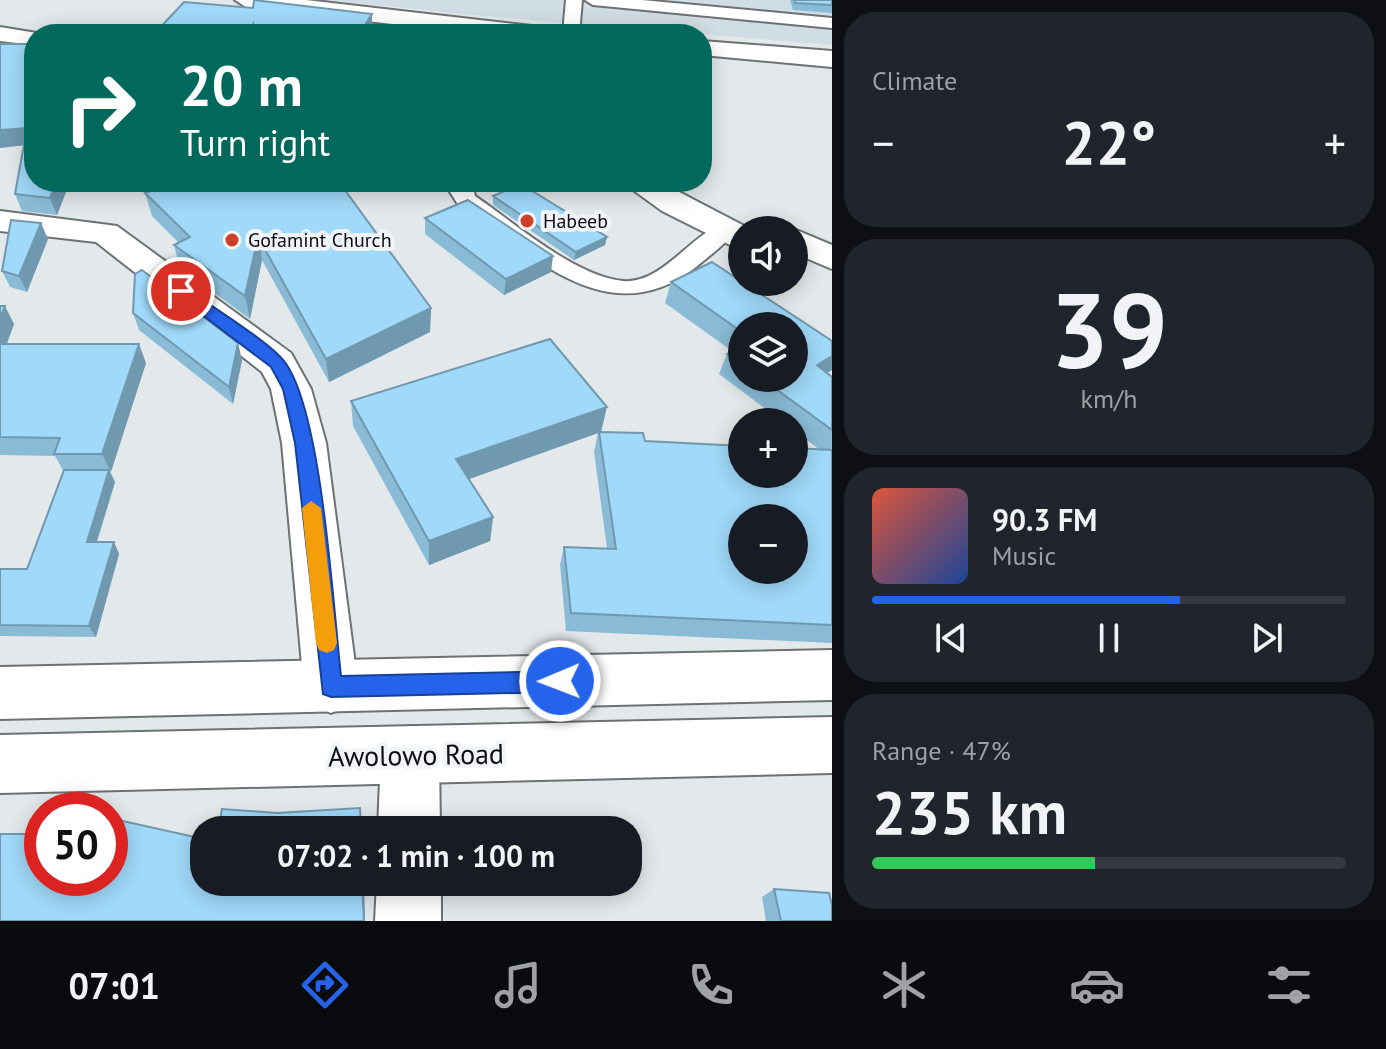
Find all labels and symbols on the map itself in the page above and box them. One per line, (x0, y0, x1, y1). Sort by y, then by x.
place label: Habeeb (543, 208, 608, 234)
marker: Habeeb (518, 212, 536, 230)
place label: Gofamint Church (248, 227, 392, 253)
marker: Gofamint Church (223, 231, 241, 249)
pin (147, 257, 215, 325)
position arrow (518, 639, 602, 723)
street label: Awolowo Road (328, 734, 504, 775)
speed limit sign: 50 (24, 792, 128, 896)

